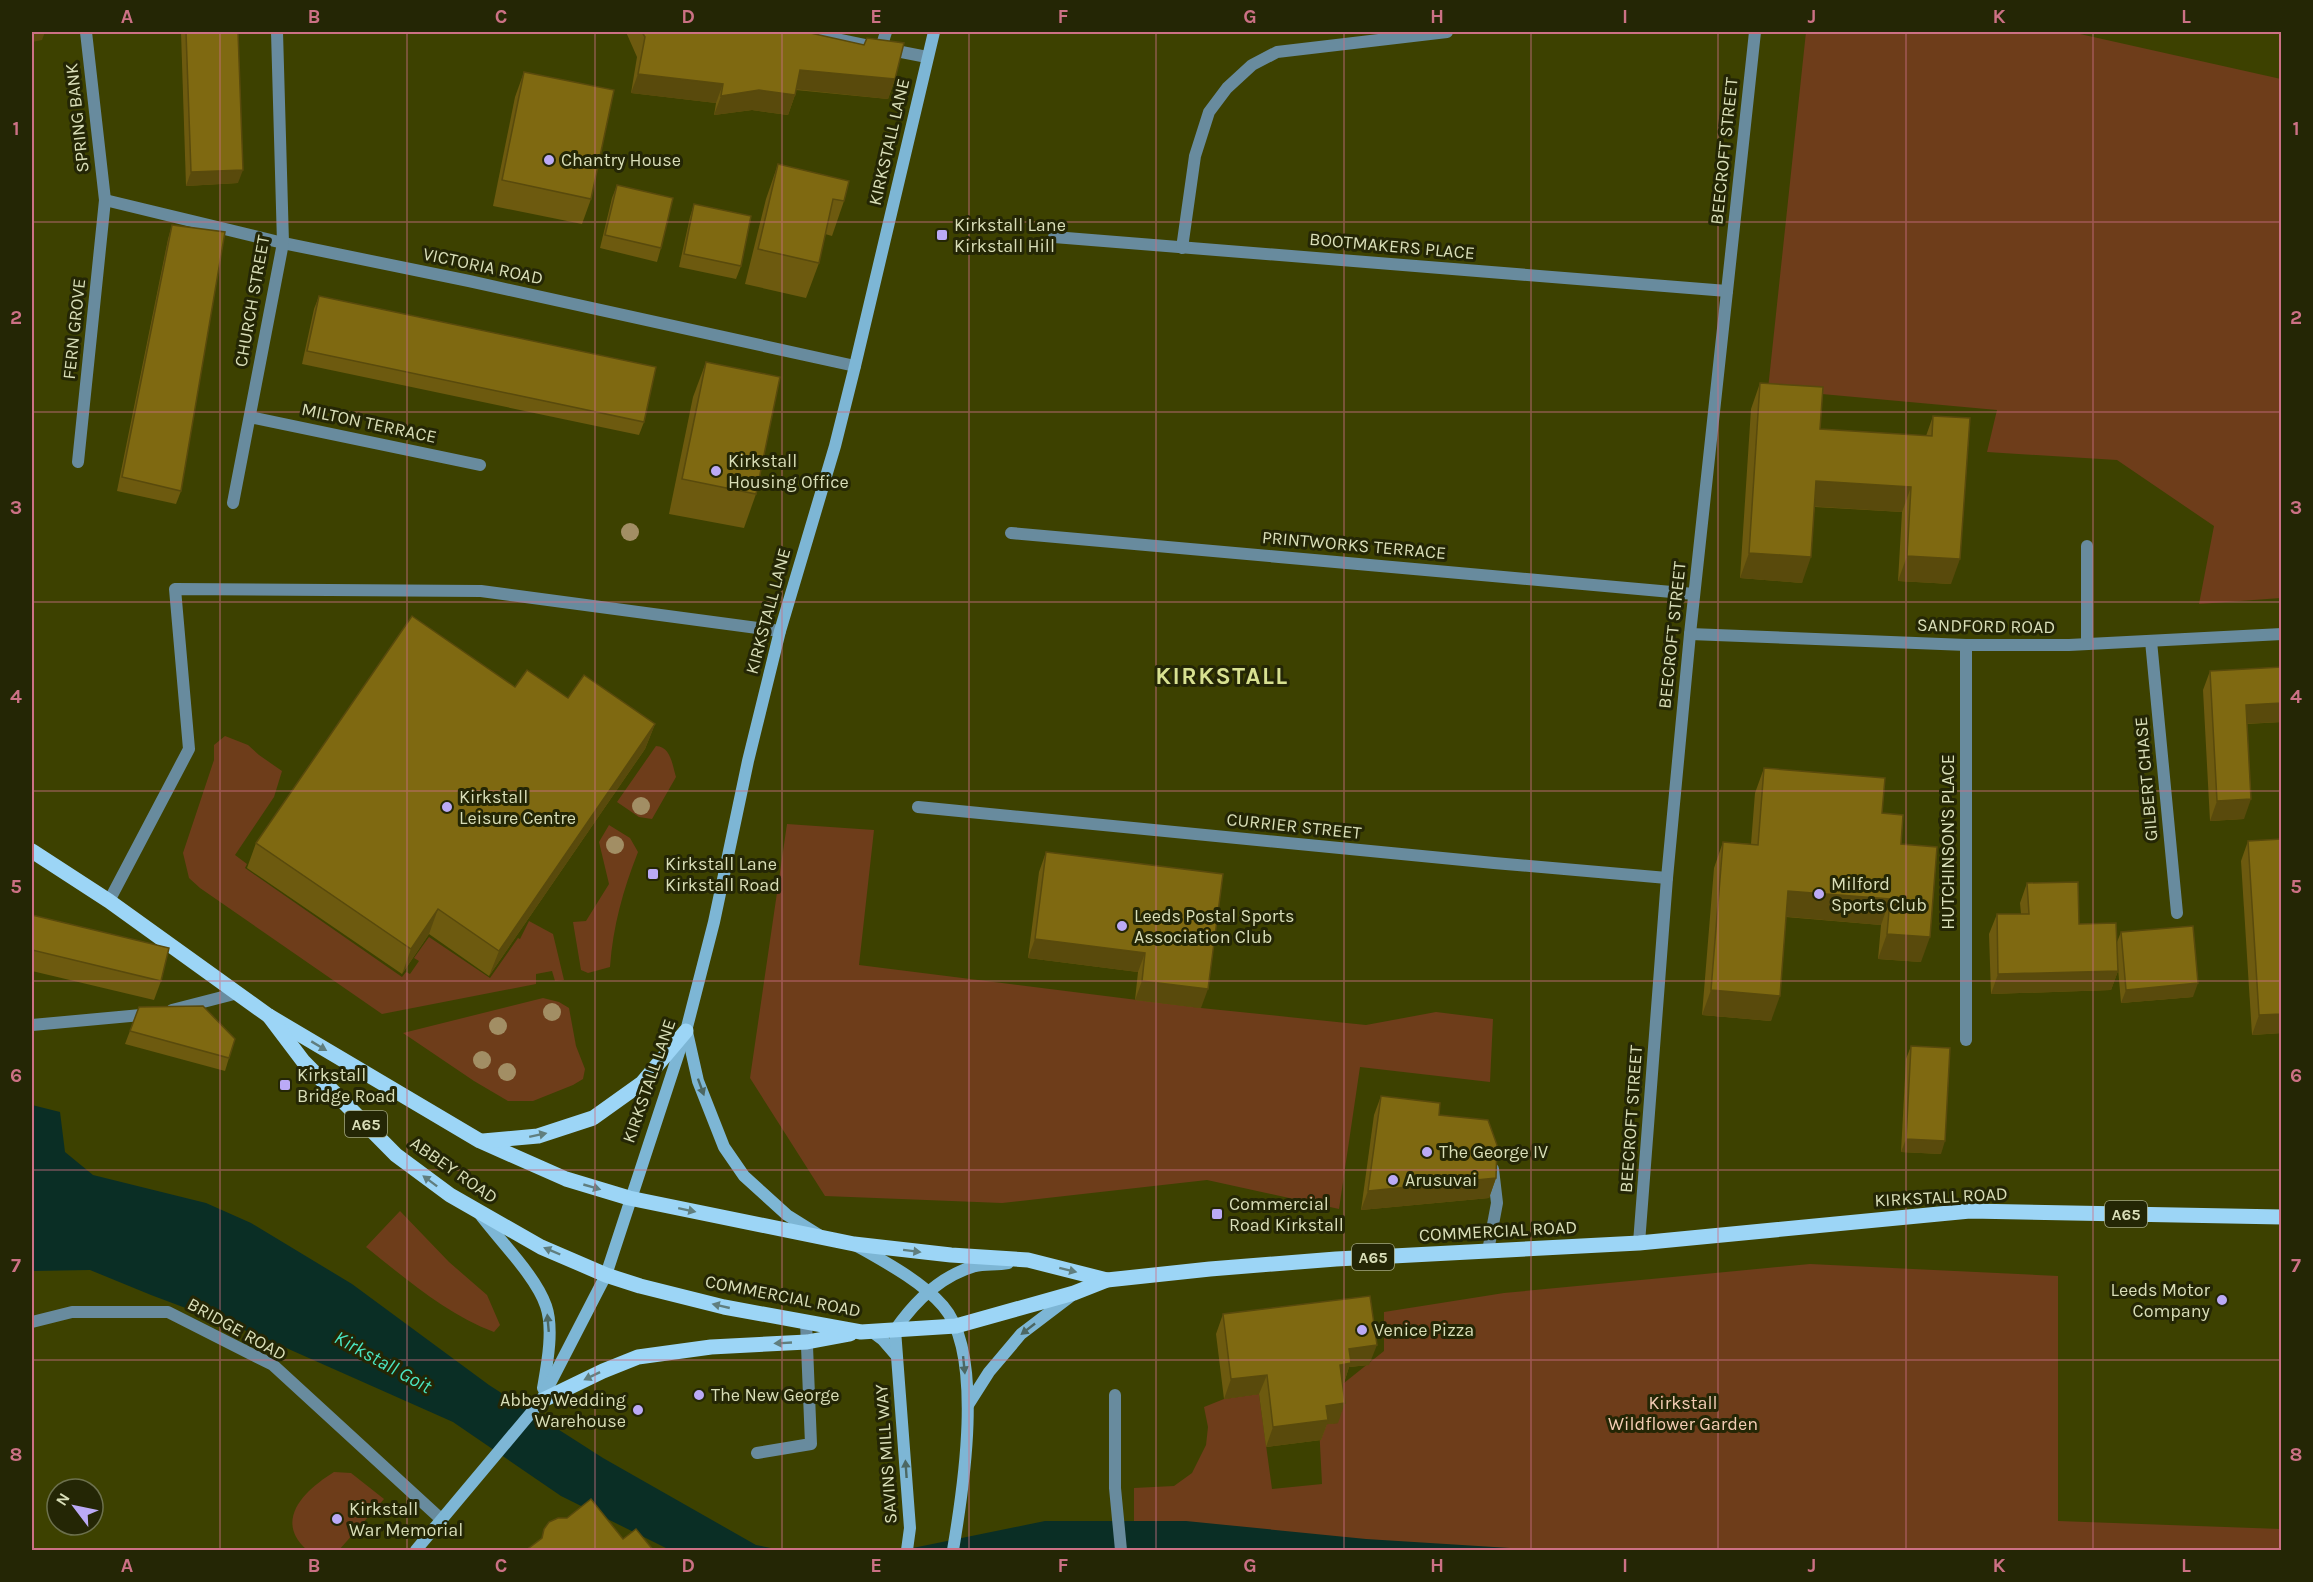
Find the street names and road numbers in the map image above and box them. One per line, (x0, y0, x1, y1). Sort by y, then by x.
street label: SPRING BANK (60, 62, 94, 174)
street label: KIRKSTALL LANE (864, 76, 914, 208)
street label: BEECROFT STREET (1705, 76, 1743, 226)
street label: BOOTMAKERS PLACE (1308, 228, 1476, 264)
street label: CHURCH STREET (230, 233, 274, 369)
street label: VICTORIA ROAD (421, 243, 545, 289)
street label: FERN GROVE (58, 277, 90, 381)
street label: MILTON TERRACE (299, 398, 439, 448)
street label: PRINTWORKS TERRACE (1261, 526, 1447, 564)
street label: KIRKSTALL LANE (741, 546, 795, 676)
street label: BEECROFT STREET (1653, 560, 1691, 710)
street label: SANDFORD ROAD (1917, 614, 2055, 638)
street label: GILBERT CHASE (2130, 716, 2162, 842)
street label: HUTCHINSON'S PLACE (1937, 754, 1959, 930)
street label: CURRIER STREET (1225, 808, 1363, 844)
street label: KIRKSTALL LANE (617, 1016, 681, 1146)
street label: BEECROFT STREET (1615, 1044, 1647, 1194)
road number: A65 (345, 1111, 387, 1137)
street label: ABBEY ROAD (406, 1132, 502, 1208)
street label: KIRKSTALL ROAD (1874, 1183, 2008, 1211)
road number: A65 (2105, 1201, 2147, 1227)
street label: COMMERCIAL ROAD (1418, 1216, 1578, 1246)
road number: A65 (1352, 1244, 1394, 1270)
street label: COMMERCIAL ROAD (703, 1270, 863, 1322)
street label: BRIDGE ROAD (184, 1293, 290, 1365)
street label: SAVINS MILL WAY (870, 1383, 902, 1525)

